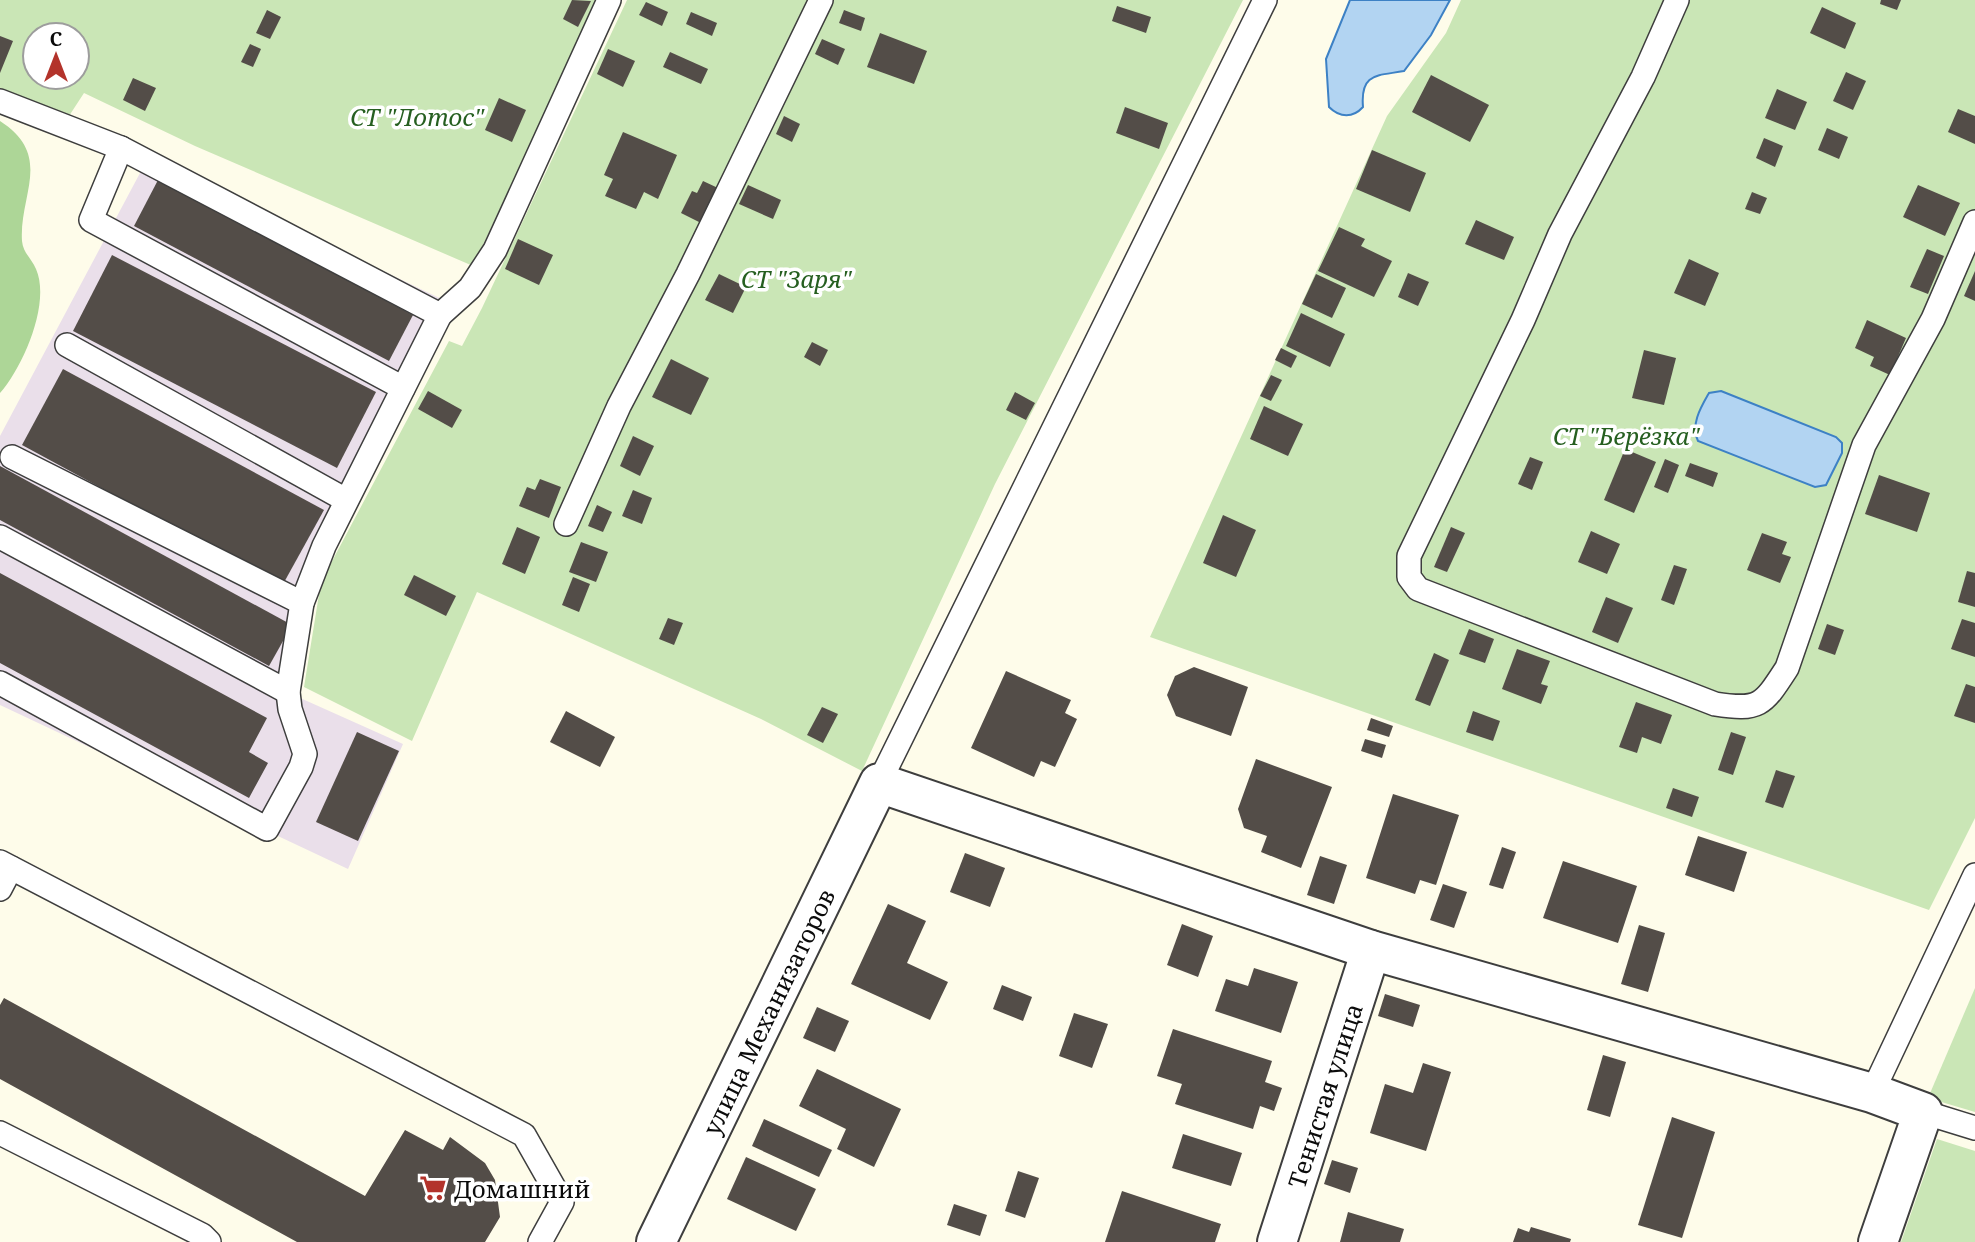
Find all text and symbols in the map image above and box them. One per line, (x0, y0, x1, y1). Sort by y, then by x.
north arrow (21, 21, 91, 91)
text: С (50, 26, 62, 52)
park label: СТ "Лотос" (350, 100, 485, 133)
park label: СТ "Заря" (741, 262, 852, 295)
park label: СТ "Берёзка" (1553, 419, 1701, 452)
street label: улица Механизаторов (694, 883, 842, 1140)
street label: Тенистая улица (1279, 999, 1369, 1192)
place label: Домашний (454, 1172, 590, 1205)
supermarket icon: Домашний (418, 1173, 448, 1203)

